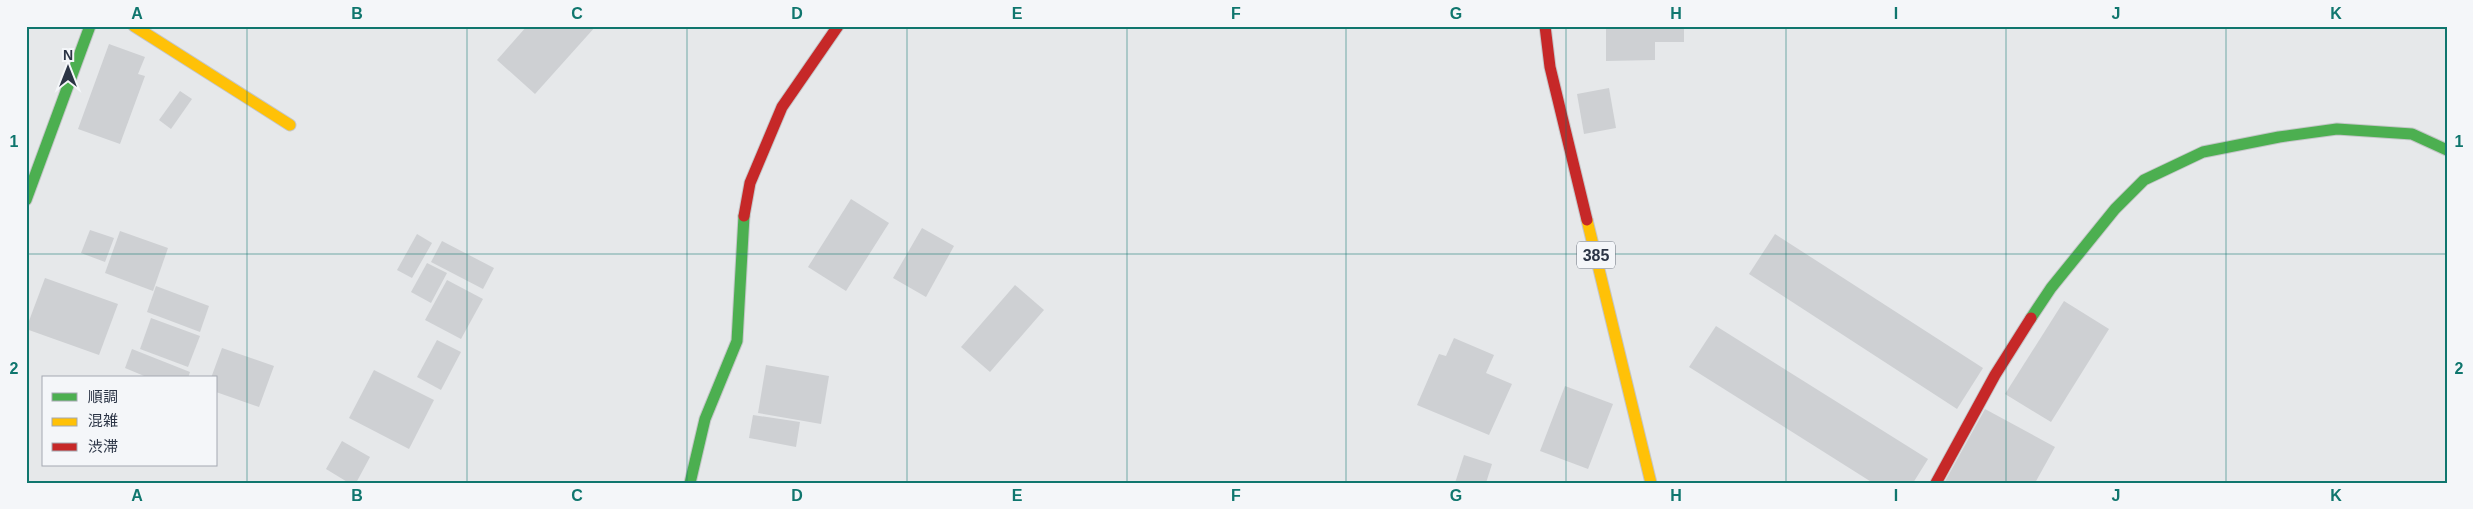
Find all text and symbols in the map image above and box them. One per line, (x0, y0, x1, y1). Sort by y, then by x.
text: A (131, 5, 143, 22)
text: B (351, 5, 363, 22)
text: C (571, 5, 583, 22)
text: D (791, 5, 803, 22)
text: E (1012, 5, 1023, 22)
text: F (1231, 5, 1241, 22)
text: G (1450, 5, 1462, 22)
text: H (1670, 5, 1682, 22)
text: I (1894, 5, 1898, 22)
text: J (2112, 5, 2120, 22)
text: K (2330, 5, 2342, 22)
north arrow (42, 42, 92, 92)
text: N (63, 47, 73, 63)
text: 1 (10, 133, 19, 150)
text: 1 (2455, 133, 2464, 150)
road number: 385 (1577, 242, 1615, 268)
text: 2 (10, 360, 19, 377)
text: 2 (2455, 360, 2464, 377)
legend (42, 376, 218, 466)
text: 順調 (88, 388, 118, 405)
text: 混雑 (88, 412, 118, 429)
text: 渋滞 (88, 438, 118, 455)
text: A (131, 487, 143, 504)
text: B (351, 487, 363, 504)
text: C (571, 487, 583, 504)
text: D (791, 487, 803, 504)
text: E (1012, 487, 1023, 504)
text: F (1231, 487, 1241, 504)
text: G (1450, 487, 1462, 504)
text: H (1670, 487, 1682, 504)
text: I (1894, 487, 1898, 504)
text: J (2112, 487, 2120, 504)
text: K (2330, 487, 2342, 504)

